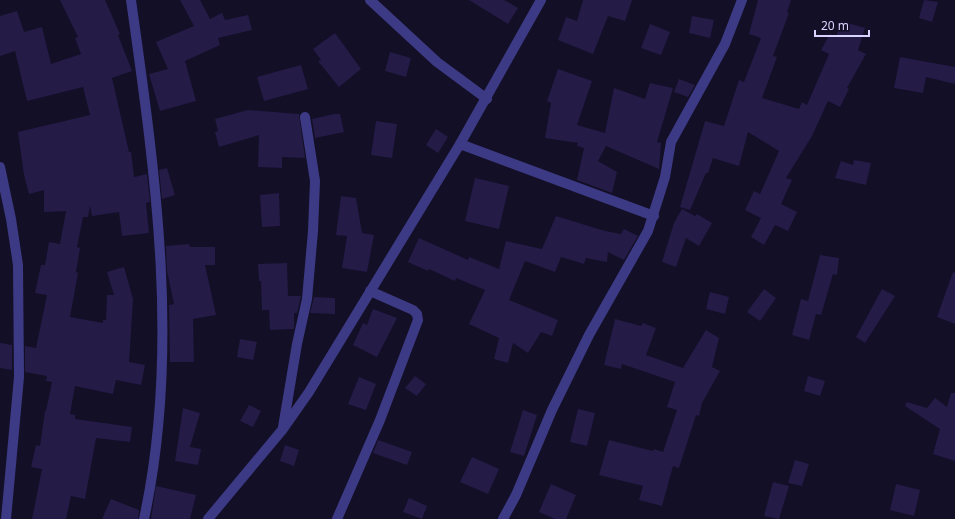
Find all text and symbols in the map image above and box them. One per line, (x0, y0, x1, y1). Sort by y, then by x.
scale bar (815, 12, 869, 38)
text: 20 m (821, 17, 849, 34)

